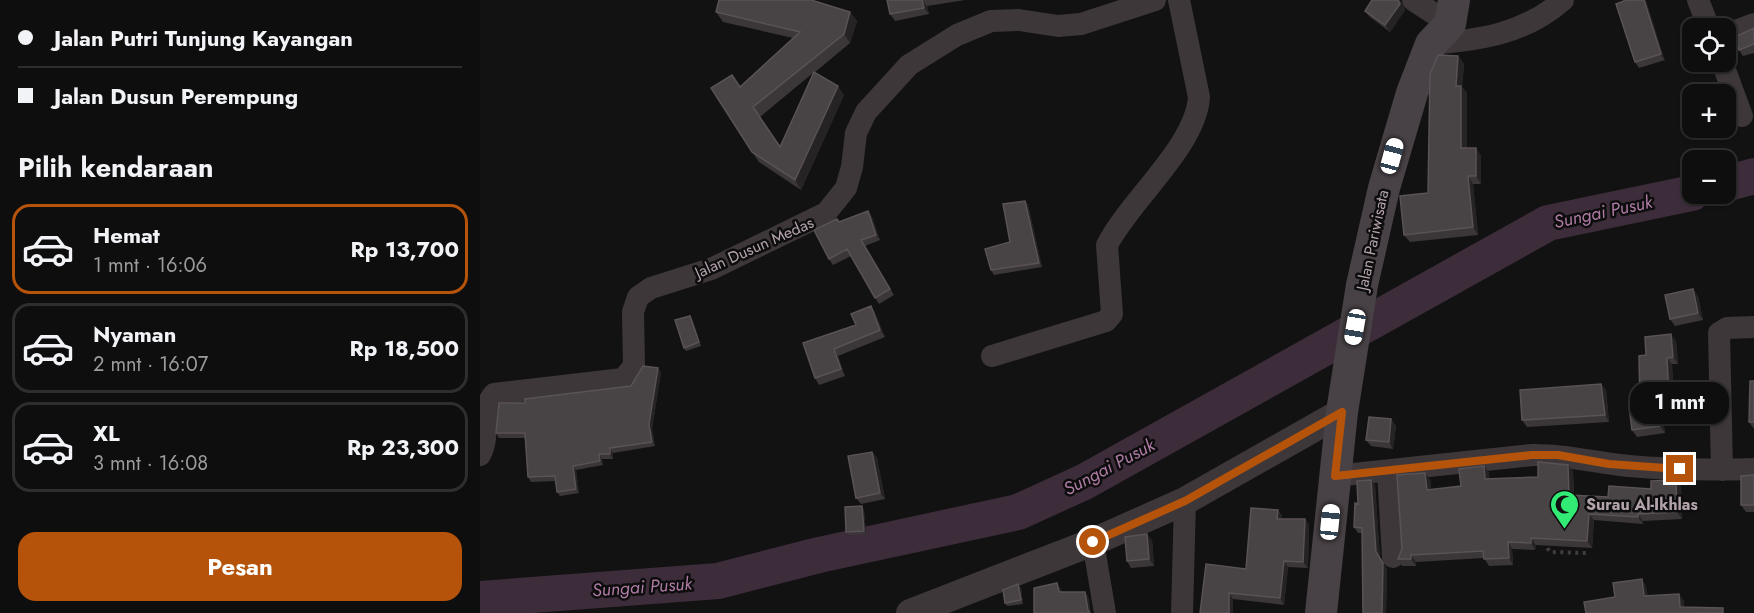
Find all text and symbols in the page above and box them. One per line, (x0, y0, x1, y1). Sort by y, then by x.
map controls (1682, 18, 1736, 204)
button: locate (1682, 18, 1736, 72)
text: Jalan Putri Tunjung Kayangan (54, 22, 353, 54)
text: Jalan Dusun Perempung (54, 80, 298, 112)
button: + (1682, 84, 1736, 138)
car (1379, 136, 1405, 176)
text: Pilih kendaraan (18, 148, 214, 187)
button: − (1682, 150, 1736, 204)
street label: Jalan Pariwisata (1350, 188, 1394, 295)
water label: Sungai Pusuk (1551, 189, 1656, 235)
street label: Jalan Dusun Medas (689, 211, 817, 285)
text: Hemat (93, 219, 160, 251)
icon: car (21, 222, 75, 276)
text: Rp 13,700 (351, 233, 459, 265)
text: 1 mnt · 16:06 (93, 251, 207, 280)
car (1343, 308, 1367, 346)
text: Nyaman (93, 318, 176, 350)
icon: car (21, 321, 75, 375)
text: Rp 18,500 (349, 332, 459, 364)
text: 2 mnt · 16:07 (93, 350, 208, 379)
callout: 1 mnt (1630, 382, 1730, 424)
text: 1 mnt (1654, 388, 1705, 417)
text: XL (93, 417, 120, 449)
icon: car (21, 420, 75, 474)
text: Rp 23,300 (347, 431, 459, 463)
water label: Sungai Pusuk (1059, 431, 1160, 502)
text: 3 mnt · 16:08 (93, 449, 208, 478)
route end (1666, 455, 1693, 482)
mosque icon: Surau Al-Ikhlas (1549, 488, 1581, 530)
place label: Surau Al-Ikhlas (1586, 493, 1698, 516)
car (1319, 503, 1341, 541)
route start (1079, 528, 1106, 555)
button: Pesan (18, 532, 462, 601)
water label: Sungai Pusuk (591, 570, 694, 603)

